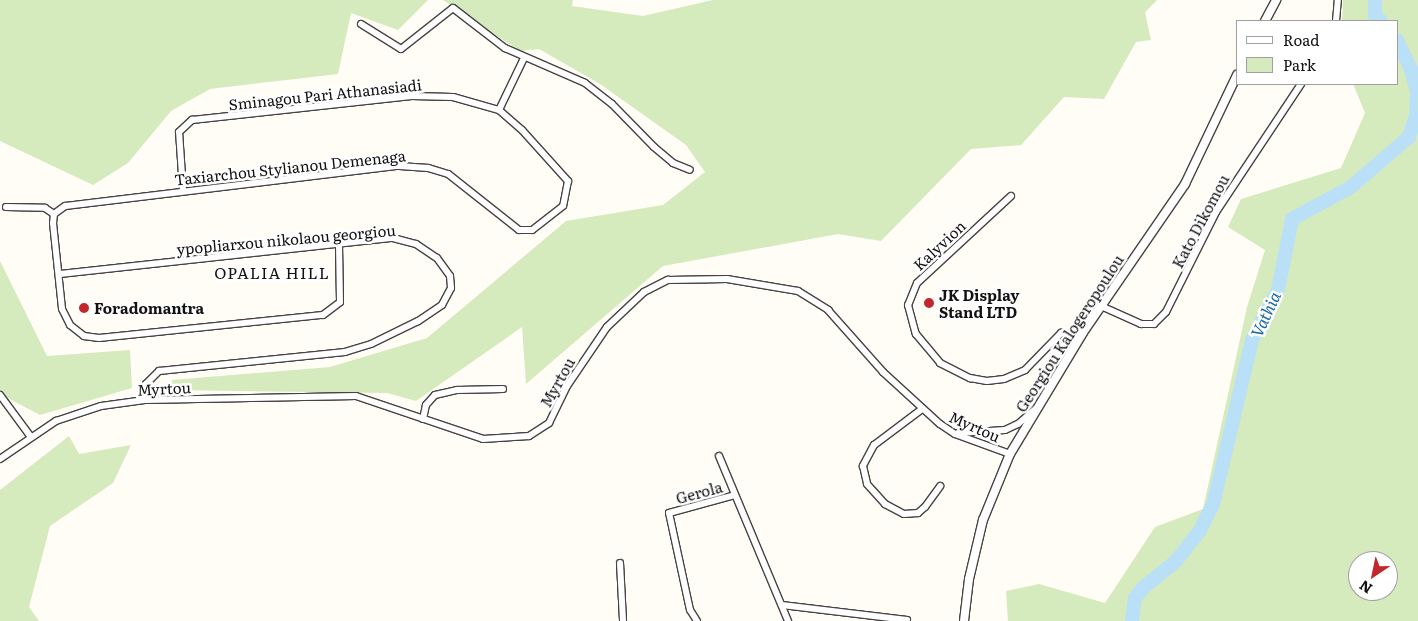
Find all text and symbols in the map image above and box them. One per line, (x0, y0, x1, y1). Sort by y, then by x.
legend (1236, 20, 1398, 85)
text: Road (1283, 28, 1319, 51)
text: Park (1283, 53, 1316, 76)
street label: Sminagou Pari Athanasiadi (228, 75, 422, 113)
street label: Taxiarchou Stylianou Demenaga (173, 146, 407, 188)
street label: Kato Dikomou (1168, 171, 1232, 271)
street label: Kalyvion (909, 216, 969, 274)
street label: ypopliarxou nikolaou georgiou (176, 220, 396, 258)
street label: Georgiou Kalogeropoulou (1011, 251, 1127, 415)
district label: OPALIA HILL (213, 262, 331, 282)
place label: JK Display Stand LTD (939, 285, 1019, 320)
water label: Vathia (1246, 288, 1284, 340)
marker: JK Display Stand LTD (923, 297, 935, 309)
place label: Foradomantra (94, 299, 204, 317)
marker: Foradomantra (78, 302, 90, 314)
street label: Myrtou (536, 354, 578, 410)
street label: Myrtou (137, 378, 191, 398)
street label: Myrtou (947, 407, 1003, 445)
street label: Gerola (674, 477, 724, 507)
north arrow (1348, 551, 1398, 601)
text: N (1355, 576, 1376, 599)

